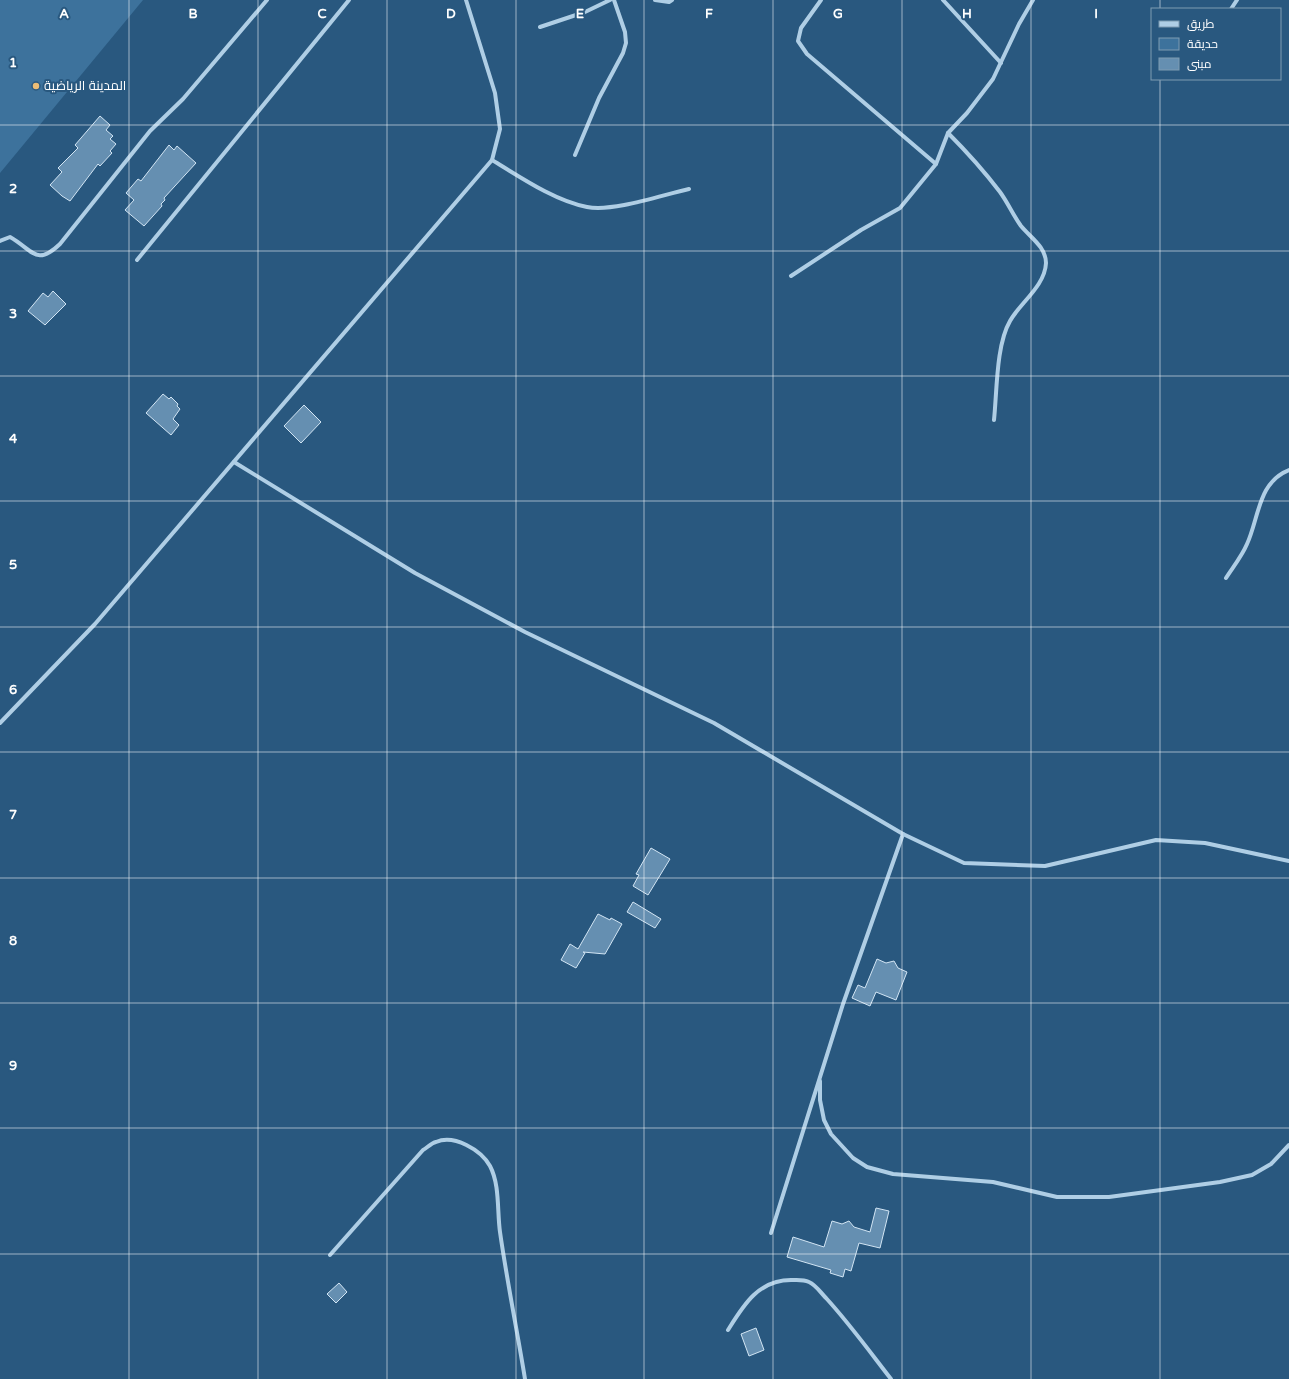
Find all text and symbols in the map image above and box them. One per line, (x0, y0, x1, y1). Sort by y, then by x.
text: A (59, 6, 69, 22)
text: B (188, 6, 198, 22)
text: C (317, 6, 327, 22)
text: D (446, 6, 456, 22)
text: E (576, 6, 584, 22)
text: F (705, 6, 713, 22)
text: G (833, 6, 843, 22)
text: H (962, 6, 972, 22)
text: I (1094, 6, 1098, 22)
legend (1151, 8, 1281, 80)
text: طريق (1187, 17, 1215, 31)
text: حديقة (1187, 37, 1218, 51)
text: 1 (9, 55, 17, 71)
text: مبنى (1187, 57, 1212, 71)
place label: المدينة الرياضية (44, 78, 126, 94)
marker: المدينة الرياضية (31, 81, 41, 91)
text: 2 (9, 181, 17, 197)
text: 3 (9, 306, 17, 322)
text: 4 (9, 431, 18, 447)
text: 5 (9, 557, 17, 573)
text: 6 (9, 682, 17, 698)
text: 7 (9, 807, 17, 823)
text: 8 (9, 933, 17, 949)
text: 9 (9, 1058, 17, 1074)

